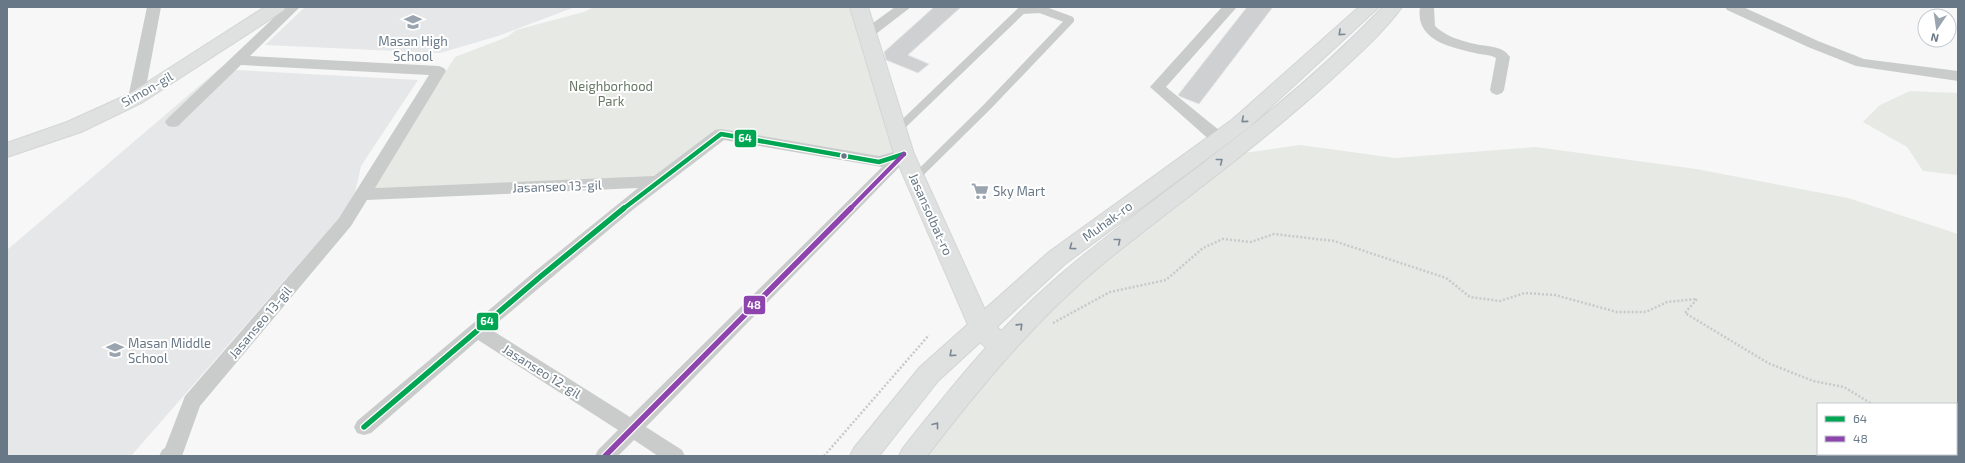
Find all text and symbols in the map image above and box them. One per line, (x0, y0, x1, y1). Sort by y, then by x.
north arrow (1917, 8, 1957, 48)
school or university icon: Masan High School (403, 12, 423, 32)
one-way arrow (1338, 28, 1346, 36)
text: N (1929, 31, 1940, 45)
place label: Masan High School (378, 33, 448, 64)
street label: Simon-gil (118, 68, 176, 110)
park label: Neighborhood Park (569, 78, 653, 109)
one-way arrow (1242, 115, 1249, 122)
line badge: 64 (734, 129, 757, 148)
text: 64 (738, 131, 752, 144)
unlabelled marker (839, 151, 849, 161)
one-way arrow (1216, 159, 1223, 166)
street label: Jasansolbat-ro (906, 170, 956, 258)
street label: Jasanseo 13-gil (512, 176, 602, 196)
supermarket icon: Sky Mart (970, 181, 990, 201)
place label: Sky Mart (993, 183, 1045, 199)
street label: Muhak-ro (1079, 197, 1135, 245)
one-way arrow (1114, 239, 1121, 246)
one-way arrow (1069, 242, 1076, 250)
street label: Jasanseo 13-gil (225, 283, 295, 361)
line badge: 48 (743, 295, 766, 315)
text: 48 (747, 298, 761, 311)
line badge: 64 (476, 312, 499, 331)
text: 64 (480, 314, 494, 327)
one-way arrow (1015, 324, 1023, 331)
place label: Masan Middle School (128, 335, 211, 366)
school or university icon: Masan Middle School (105, 340, 125, 360)
street label: Jasanseo 12-gil (500, 341, 584, 402)
one-way arrow (949, 349, 957, 356)
legend (1817, 403, 1957, 455)
text: 64 (1853, 411, 1867, 425)
one-way arrow (931, 423, 938, 430)
text: 48 (1853, 431, 1868, 445)

